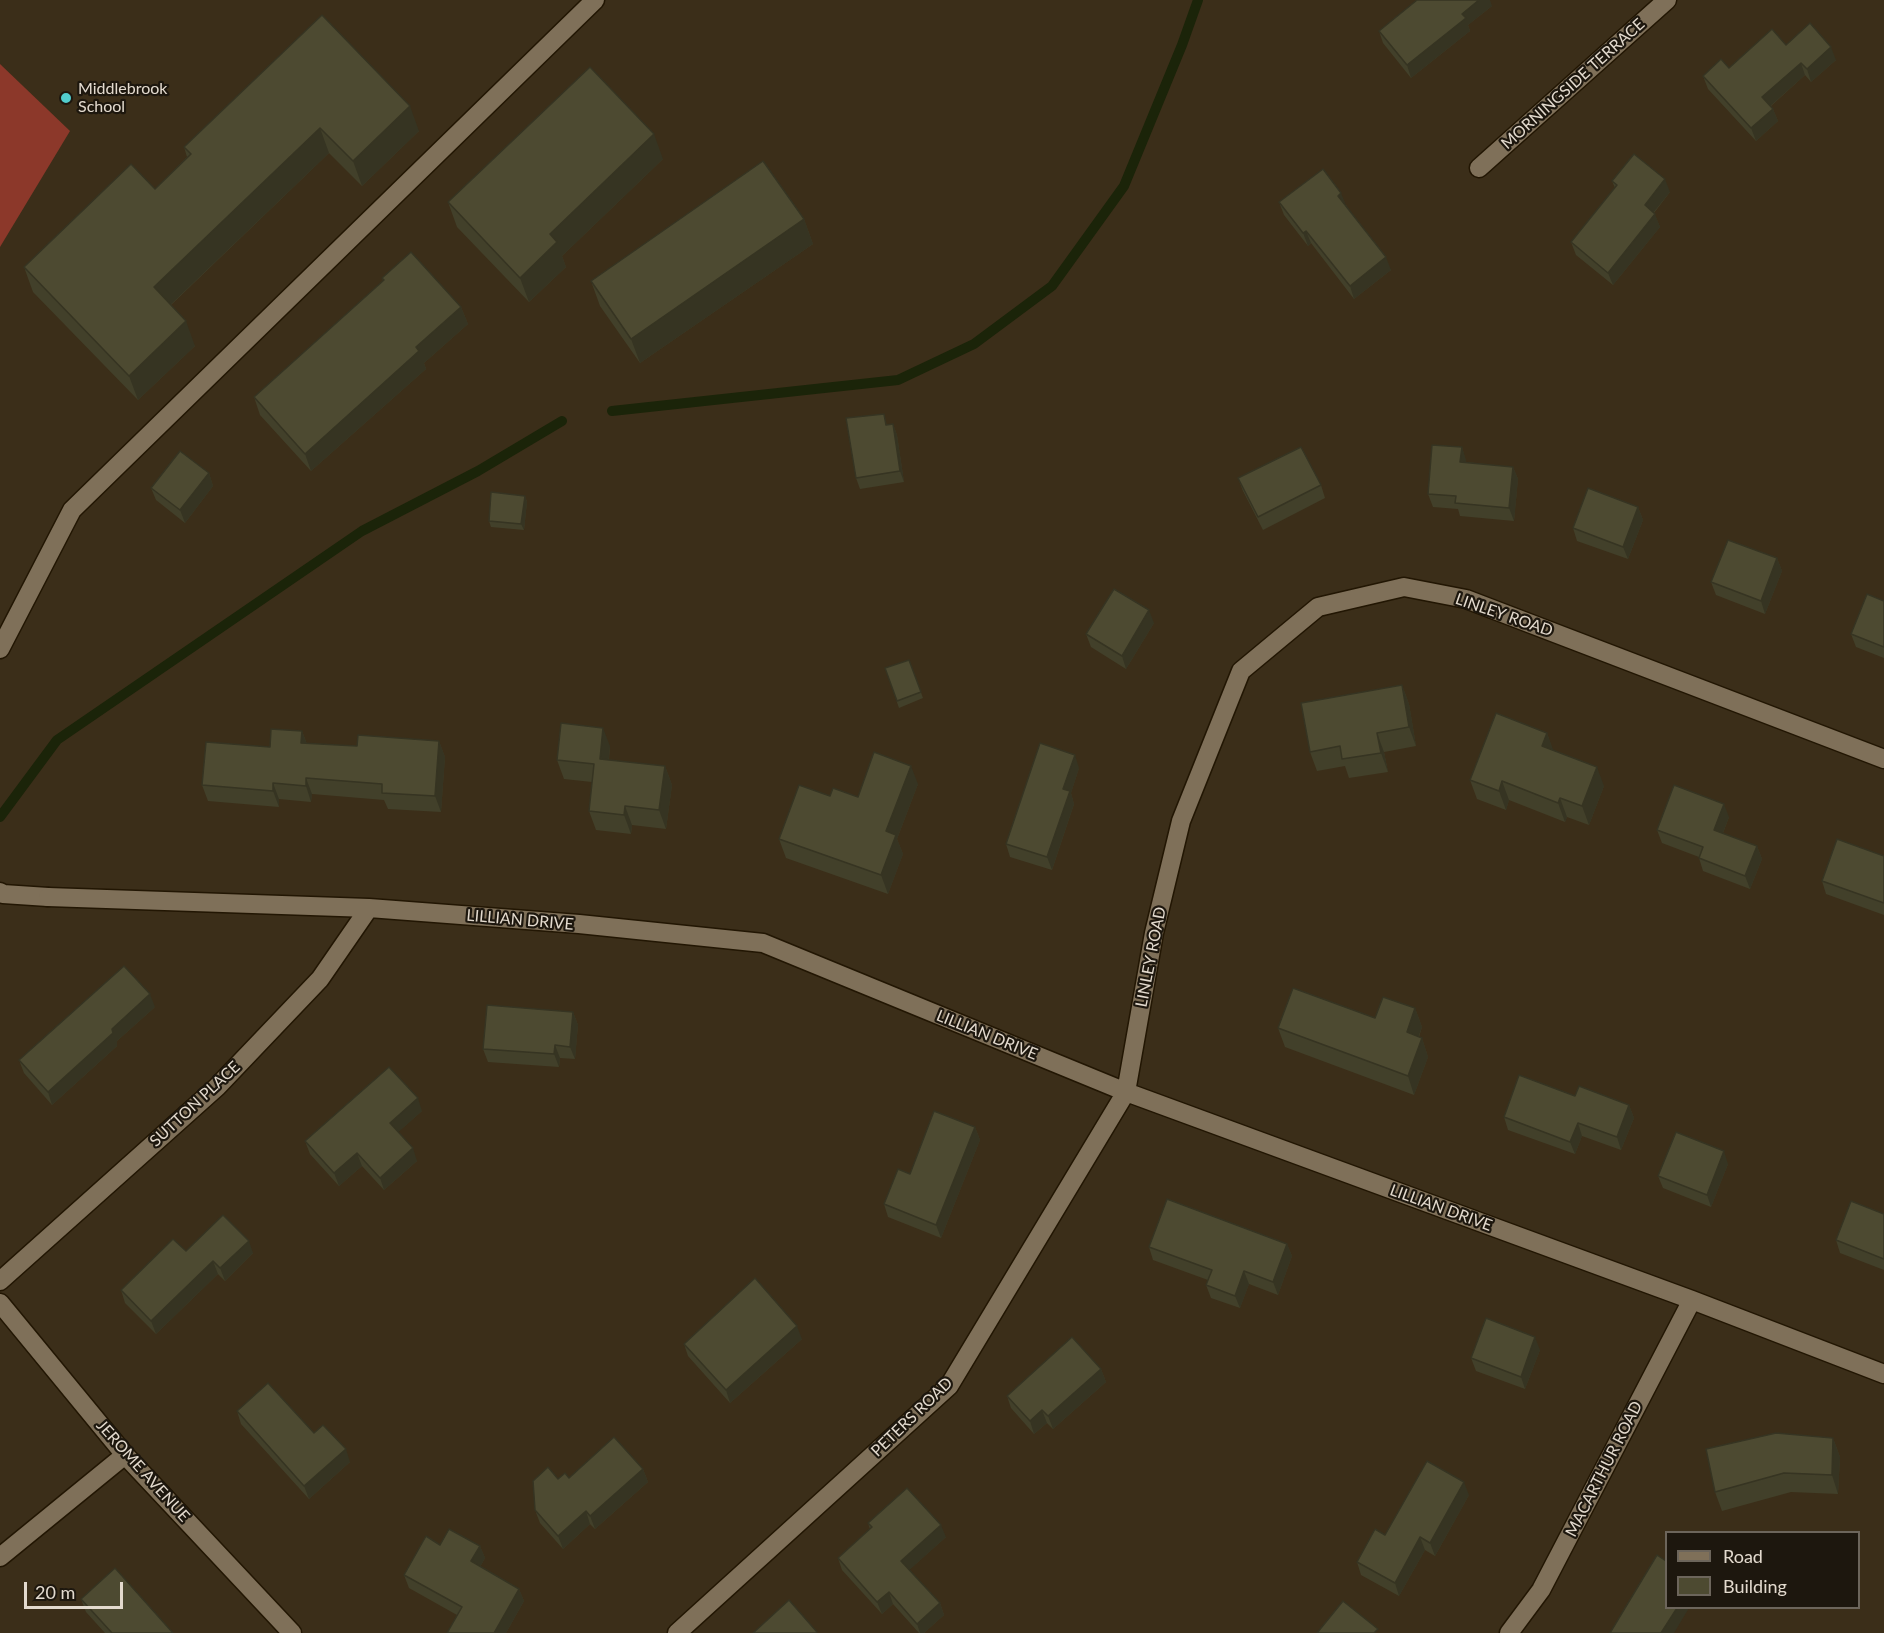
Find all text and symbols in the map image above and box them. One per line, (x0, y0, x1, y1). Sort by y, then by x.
street label: MORNINGSIDE TERRACE (1497, 15, 1649, 153)
place label: Middlebrook School (78, 79, 167, 117)
marker: Middlebrook School (59, 91, 73, 105)
street label: LINLEY ROAD (1453, 589, 1555, 641)
street label: LINLEY ROAD (1132, 905, 1170, 1009)
street label: LILLIAN DRIVE (466, 906, 574, 934)
street label: LILLIAN DRIVE (934, 1006, 1040, 1064)
street label: SUTTON PLACE (146, 1057, 244, 1151)
street label: LILLIAN DRIVE (1387, 1181, 1495, 1235)
street label: PETERS ROAD (867, 1373, 957, 1461)
street label: MACARTHUR ROAD (1562, 1398, 1646, 1540)
street label: JEROME AVENUE (92, 1416, 194, 1526)
legend (1665, 1531, 1860, 1609)
text: Road (1723, 1545, 1763, 1567)
scale bar (27, 1570, 126, 1608)
text: Building (1723, 1575, 1787, 1597)
text: 20 m (35, 1581, 75, 1603)

